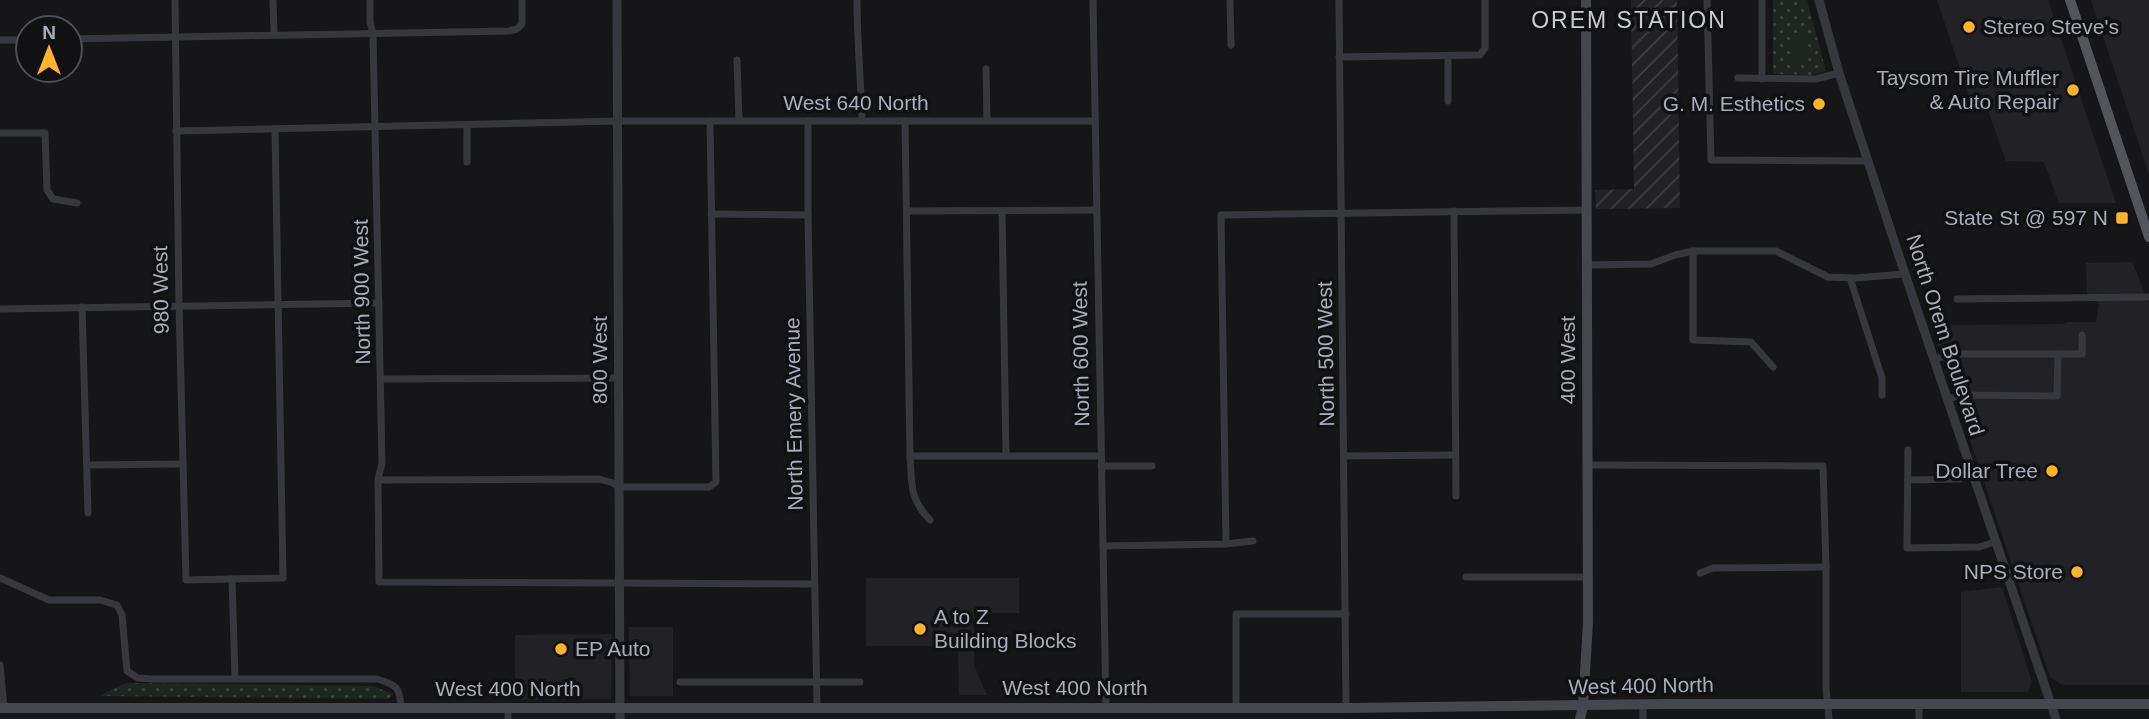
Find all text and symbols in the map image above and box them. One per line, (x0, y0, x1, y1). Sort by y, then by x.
district label: OREM STATION (1531, 7, 1727, 33)
north arrow (14, 14, 84, 84)
place label: Stereo Steve's (1983, 15, 2119, 38)
marker: Stereo Steve's (1961, 19, 1977, 35)
text: N (42, 22, 56, 43)
place label: Taysom Tire Muffler & Auto Repair (1876, 66, 2059, 113)
marker: Taysom Tire Muffler & Auto Repair (2065, 82, 2081, 98)
street label: West 640 North (783, 91, 929, 114)
place label: G. M. Esthetics (1663, 92, 1805, 115)
marker: G. M. Esthetics (1811, 96, 1827, 112)
place label: State St @ 597 N (1944, 206, 2108, 229)
marker: State St @ 597 N (2114, 210, 2130, 226)
street label: North 900 West (349, 219, 374, 365)
street label: North Orem Boulevard (1902, 231, 1989, 438)
street label: 980 West (148, 245, 173, 334)
street label: North 600 West (1068, 281, 1093, 427)
street label: North 500 West (1313, 281, 1338, 427)
street label: 800 West (588, 316, 611, 404)
street label: 400 West (1556, 316, 1579, 404)
street label: North Emery Avenue (780, 317, 807, 511)
place label: Dollar Tree (1935, 459, 2038, 482)
marker: Dollar Tree (2044, 463, 2060, 479)
place label: NPS Store (1964, 560, 2063, 583)
marker: NPS Store (2069, 564, 2085, 580)
place label: A to Z Building Blocks (934, 605, 1076, 652)
marker: A to Z Building Blocks (912, 621, 928, 637)
place label: EP Auto (575, 637, 651, 660)
marker: EP Auto (553, 641, 569, 657)
street label: West 400 North (1568, 673, 1714, 698)
street label: West 400 North (1002, 676, 1148, 699)
street label: West 400 North (435, 677, 581, 700)

